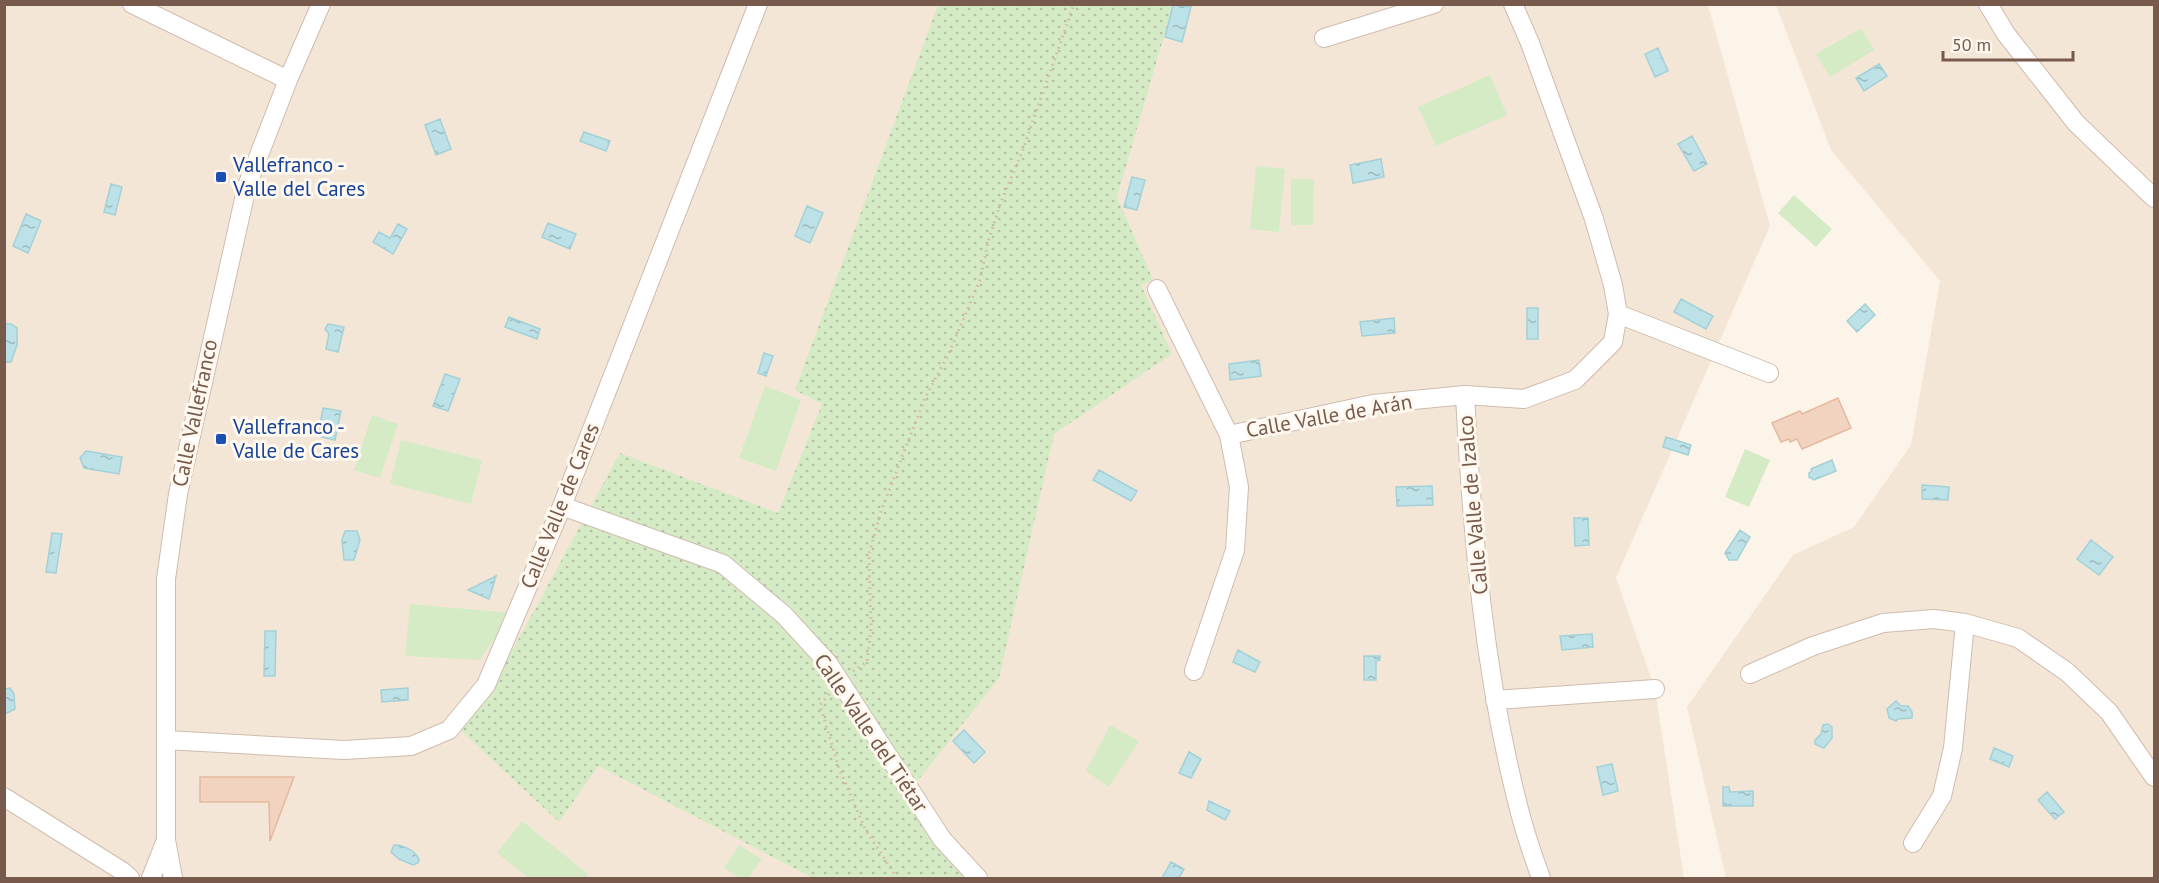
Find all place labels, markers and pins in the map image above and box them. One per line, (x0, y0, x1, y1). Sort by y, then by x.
place label: Vallefranco - Valle del Cares (232, 151, 365, 202)
marker: Vallefranco - Valle del Cares (214, 170, 228, 184)
place label: Vallefranco - Valle de Cares (232, 413, 359, 464)
marker: Vallefranco - Valle de Cares (214, 432, 228, 446)

